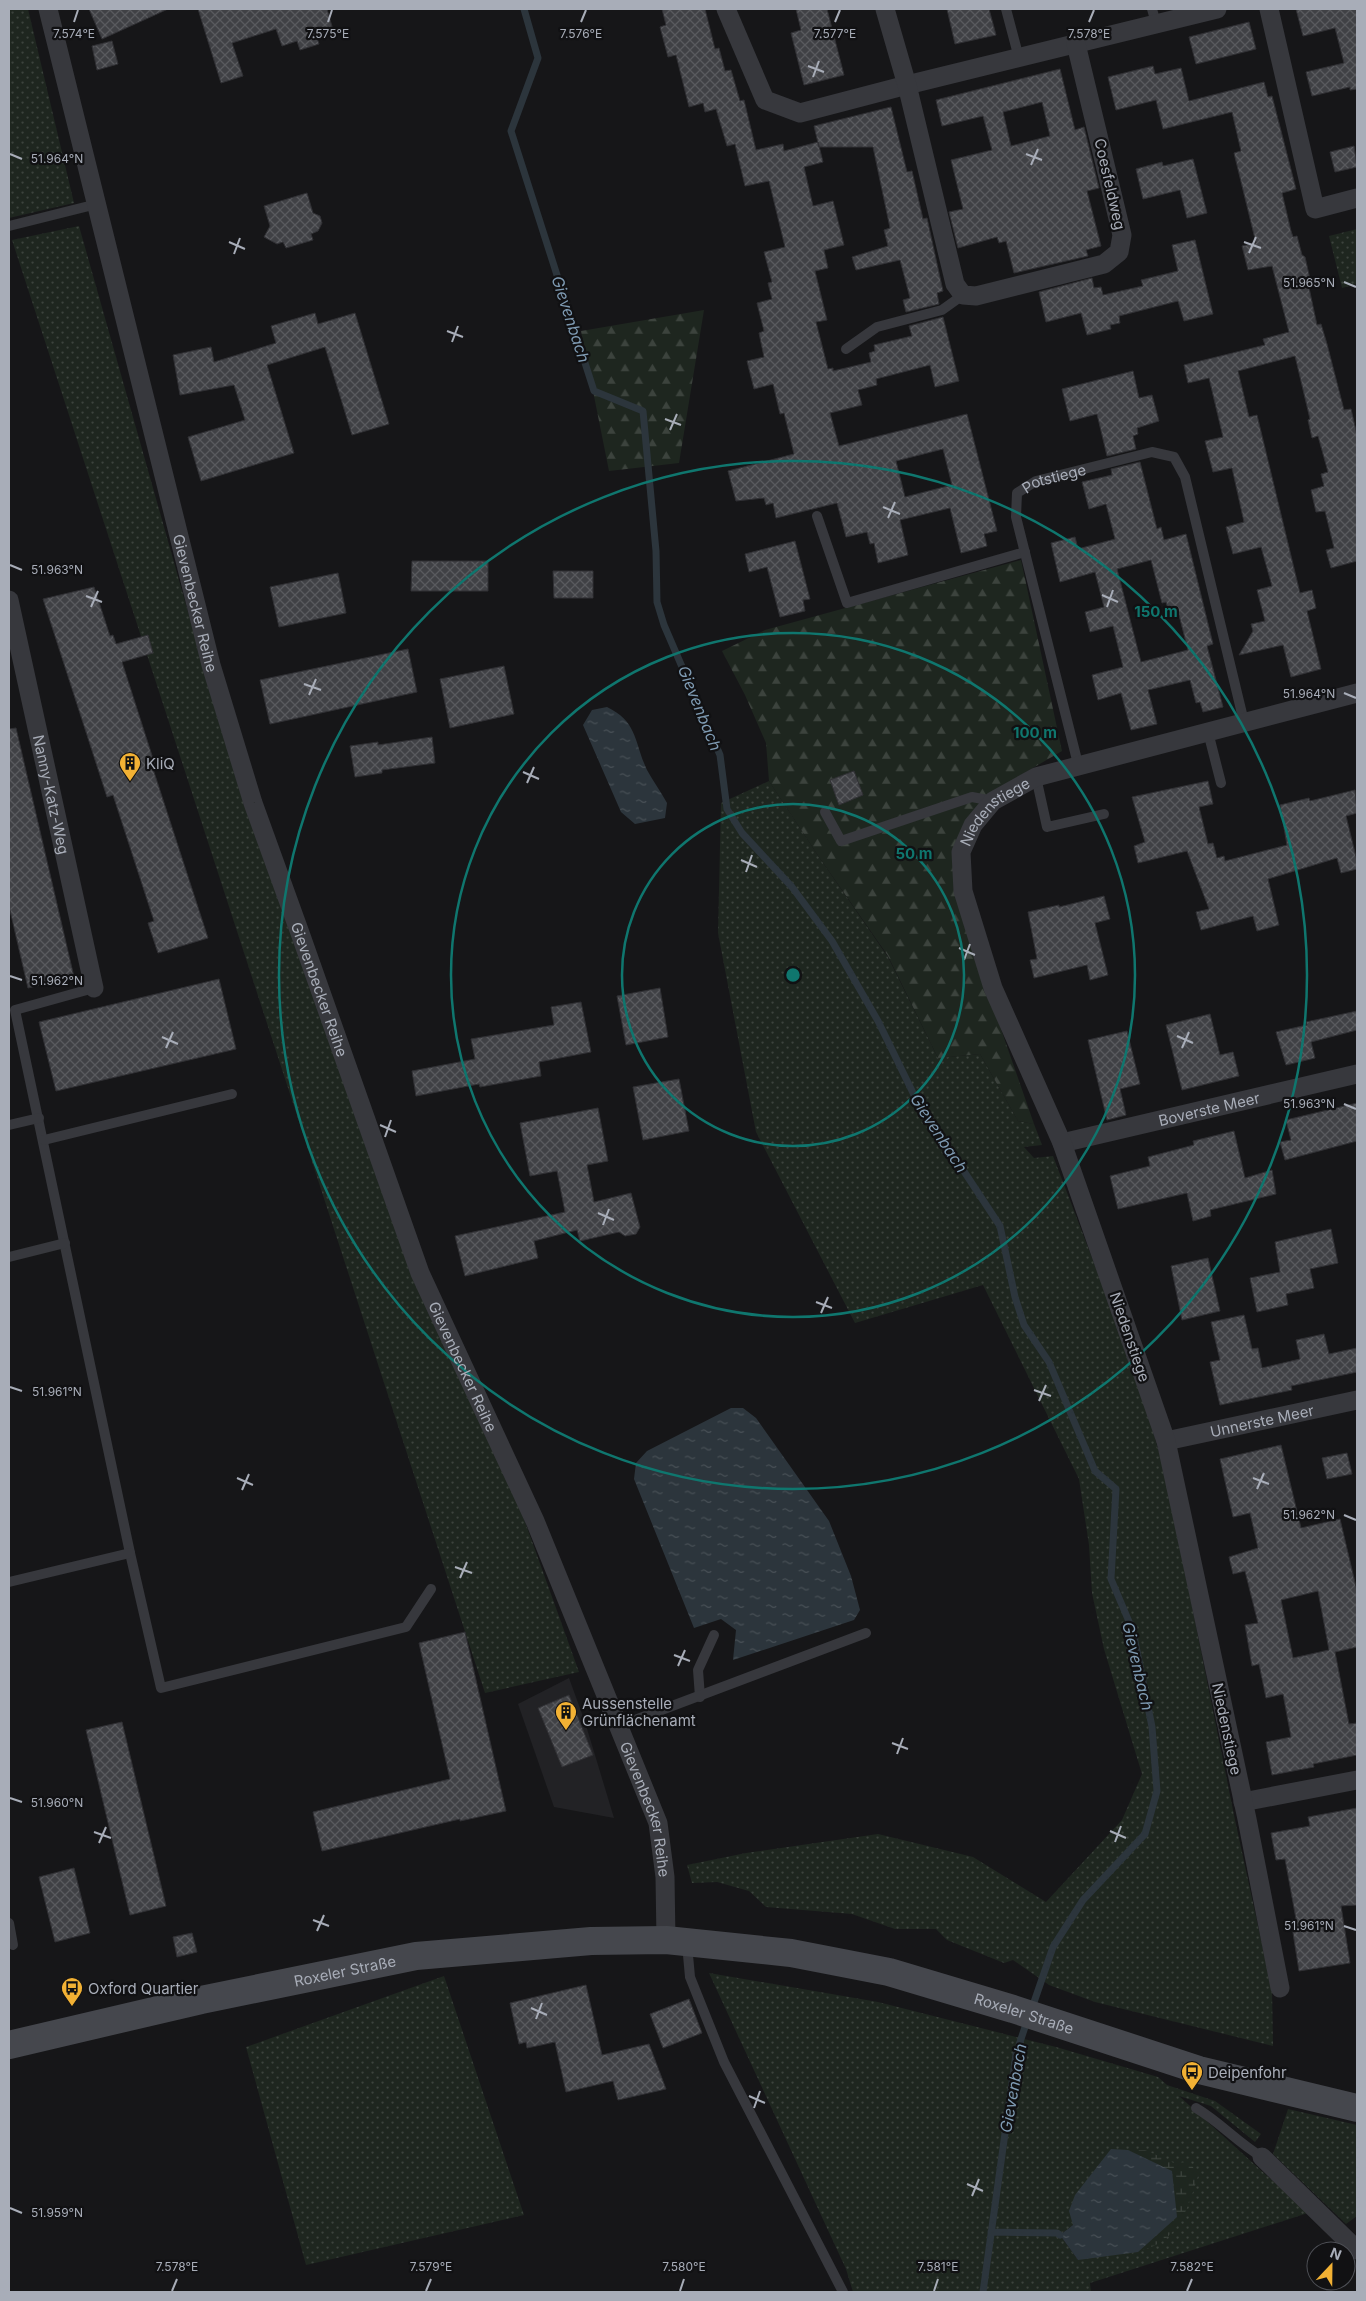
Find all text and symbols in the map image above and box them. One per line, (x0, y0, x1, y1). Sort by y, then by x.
text: 7.574°E (53, 26, 95, 41)
text: 7.575°E (307, 26, 349, 41)
text: 7.576°E (560, 26, 602, 41)
text: 7.577°E (814, 26, 856, 41)
text: 7.578°E (1068, 26, 1110, 41)
street label: Coesfeldweg (1090, 136, 1130, 232)
text: 51.964°N (31, 151, 83, 166)
water label: Gievenbach (548, 273, 594, 365)
text: 51.965°N (1283, 275, 1335, 290)
street label: Potstiege (1018, 459, 1088, 497)
street label: Gievenbecker Reihe (169, 532, 222, 674)
text: 51.963°N (31, 562, 83, 577)
text: 150 m (1134, 602, 1178, 621)
water label: Gievenbach (674, 662, 726, 754)
text: 51.964°N (1283, 686, 1335, 701)
text: 100 m (1013, 723, 1057, 742)
street label: Nanny-Katz-Weg (29, 733, 74, 856)
building icon: KliQ (118, 751, 142, 782)
place label: KliQ (146, 754, 175, 773)
street label: Niedenstiege (955, 773, 1033, 849)
text: 50 m (896, 844, 932, 863)
street label: Gievenbecker Reihe (287, 919, 352, 1059)
centre of rings (784, 966, 802, 984)
text: 51.962°N (31, 973, 83, 988)
street label: Boverste Meer (1157, 1088, 1262, 1130)
water label: Gievenbach (906, 1090, 972, 1176)
text: 51.963°N (1283, 1096, 1335, 1111)
street label: Niedenstiege (1106, 1290, 1154, 1384)
street label: Gievenbecker Reihe (425, 1298, 502, 1435)
text: 51.961°N (32, 1384, 82, 1399)
street label: Unnerste Meer (1208, 1400, 1316, 1441)
text: 51.962°N (1283, 1507, 1335, 1522)
water label: Gievenbach (1118, 1620, 1158, 1712)
street label: Niedenstiege (1208, 1681, 1246, 1777)
place label: Aussenstelle Grünflächenamt (582, 1694, 696, 1730)
building icon: Aussenstelle Grünflächenamt (554, 1700, 578, 1731)
street label: Gievenbecker Reihe (616, 1739, 674, 1878)
text: 51.960°N (31, 1795, 83, 1810)
text: 51.961°N (1284, 1918, 1334, 1933)
street label: Roxeler Straße (292, 1951, 397, 1990)
bus stop icon: Oxford Quartier (60, 1976, 84, 2007)
place label: Oxford Quartier (88, 1979, 199, 1998)
street label: Roxeler Straße (972, 1988, 1076, 2038)
water label: Gievenbach (995, 2042, 1031, 2134)
bus stop icon: Deipenfohr (1180, 2060, 1204, 2091)
place label: Deipenfohr (1208, 2063, 1287, 2082)
text: 51.959°N (31, 2205, 83, 2220)
north arrow (1306, 2241, 1356, 2291)
text: N (1328, 2244, 1344, 2263)
text: 7.578°E (156, 2259, 198, 2274)
text: 7.579°E (410, 2259, 452, 2274)
text: 7.580°E (662, 2259, 706, 2274)
text: 7.581°E (918, 2259, 958, 2274)
text: 7.582°E (1170, 2259, 1214, 2274)

